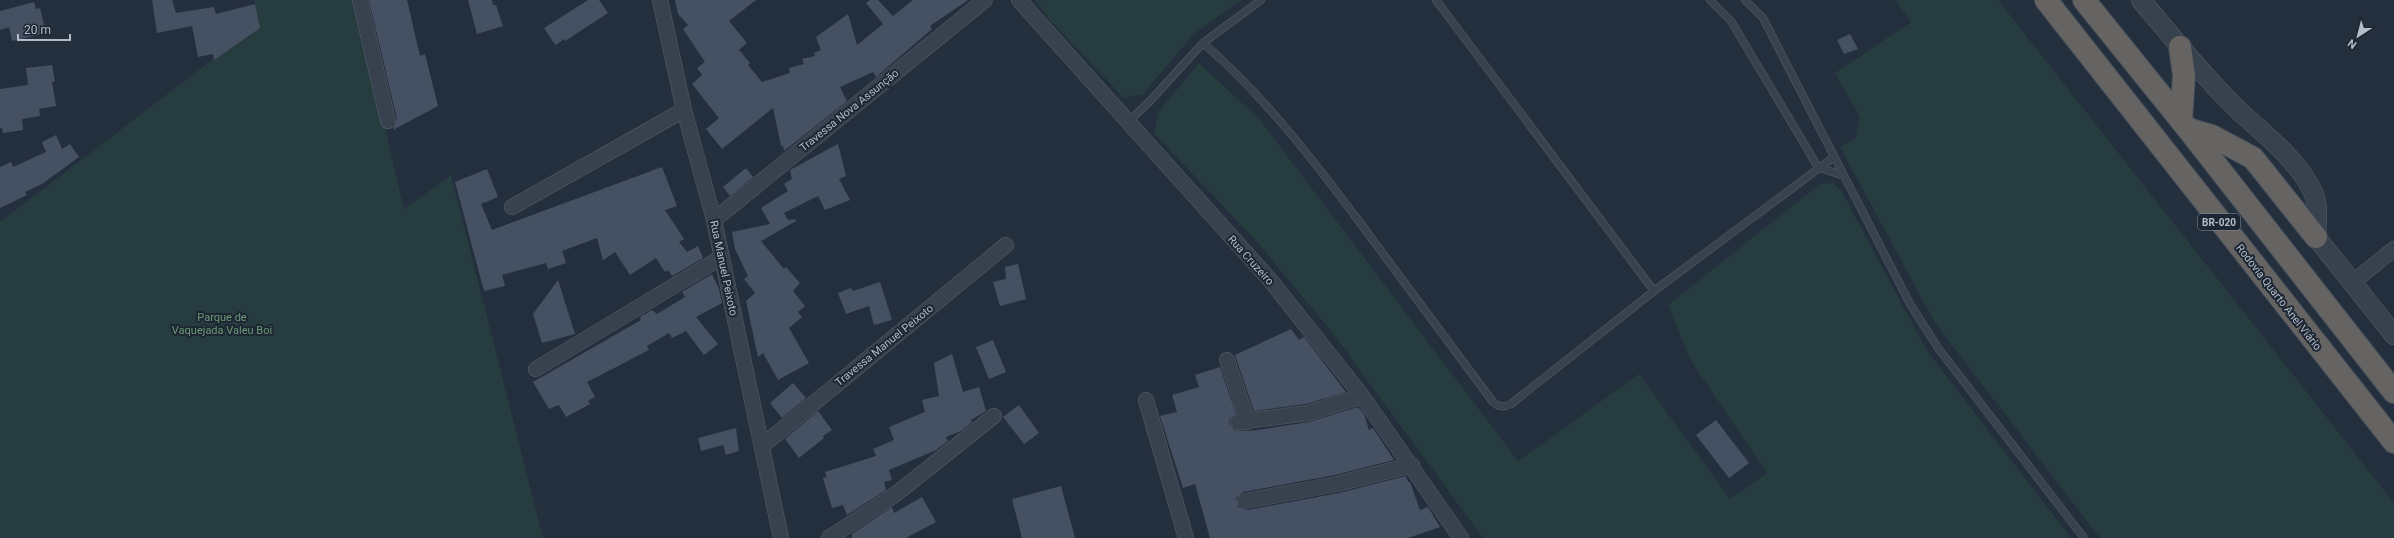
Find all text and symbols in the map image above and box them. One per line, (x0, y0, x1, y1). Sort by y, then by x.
scale bar (18, 16, 70, 42)
north arrow (2338, 16, 2378, 56)
text: 20 m (24, 23, 51, 37)
text: N (2345, 36, 2359, 51)
street label: Travessa Nova Assunção (797, 67, 901, 154)
road number: BR-020 (2198, 214, 2240, 230)
street label: Rua Manuel Peixoto (707, 219, 740, 317)
street label: Rua Cruzeiro (1225, 233, 1276, 288)
street label: Rodovia Quarto Anel Viário (2233, 242, 2324, 353)
street label: Travessa Manuel Peixoto (833, 302, 936, 389)
park label: Parque de Vaquejada Valeu Boi (172, 311, 272, 337)

